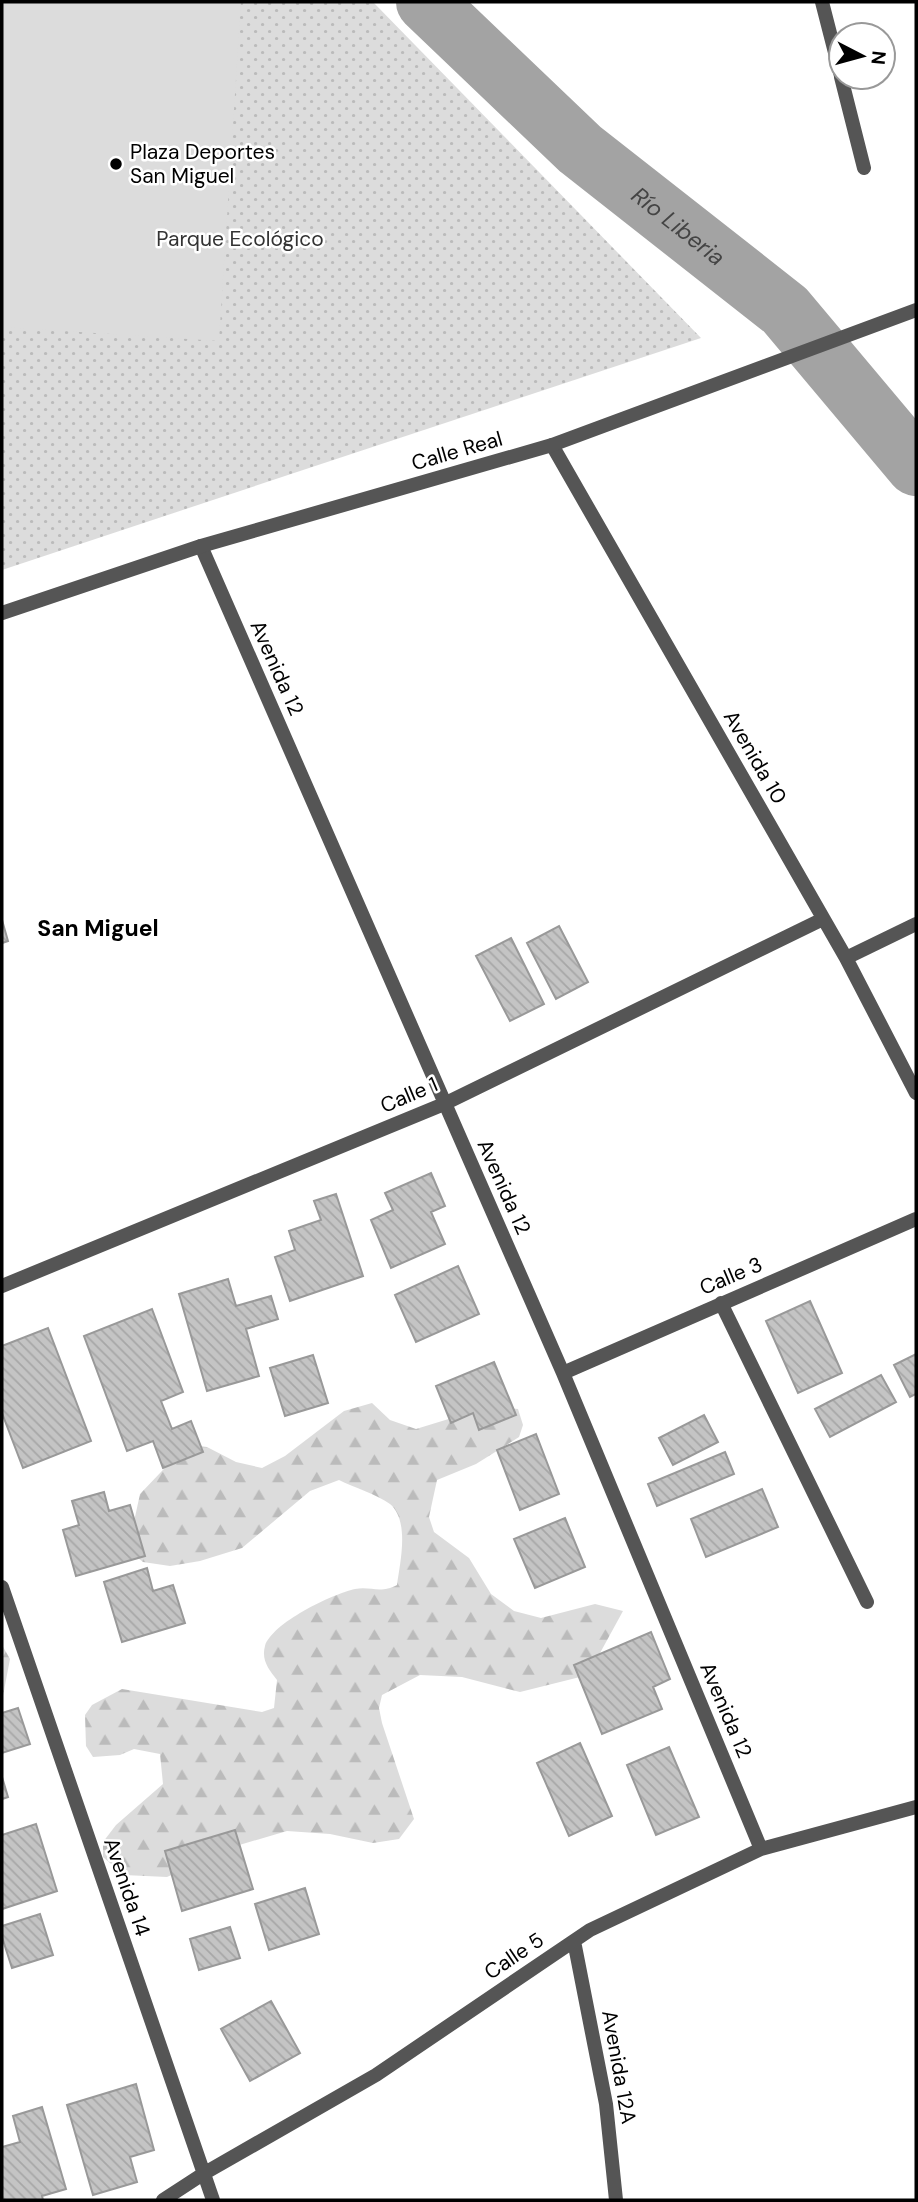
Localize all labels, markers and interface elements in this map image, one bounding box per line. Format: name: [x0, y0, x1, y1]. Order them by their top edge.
north arrow: [827, 21, 897, 91]
text: N: [865, 50, 892, 66]
place label: Plaza Deportes San Miguel: [130, 138, 275, 190]
marker: Plaza Deportes San Miguel: [108, 156, 124, 172]
water label: Río Liberia: [625, 180, 731, 272]
park label: Parque Ecológico: [156, 225, 324, 253]
street label: Calle Real: [408, 425, 506, 477]
street label: Avenida 12: [244, 616, 310, 720]
street label: Avenida 10: [717, 705, 793, 809]
district label: San Miguel: [37, 913, 159, 943]
street label: Calle 1: [376, 1070, 442, 1120]
street label: Avenida 12: [471, 1135, 537, 1239]
street label: Calle 3: [695, 1250, 767, 1302]
street label: Avenida 12: [693, 1658, 759, 1762]
street label: Avenida 14: [97, 1834, 157, 1940]
street label: Calle 5: [479, 1926, 549, 1986]
street label: Avenida 12A: [595, 2008, 643, 2126]

